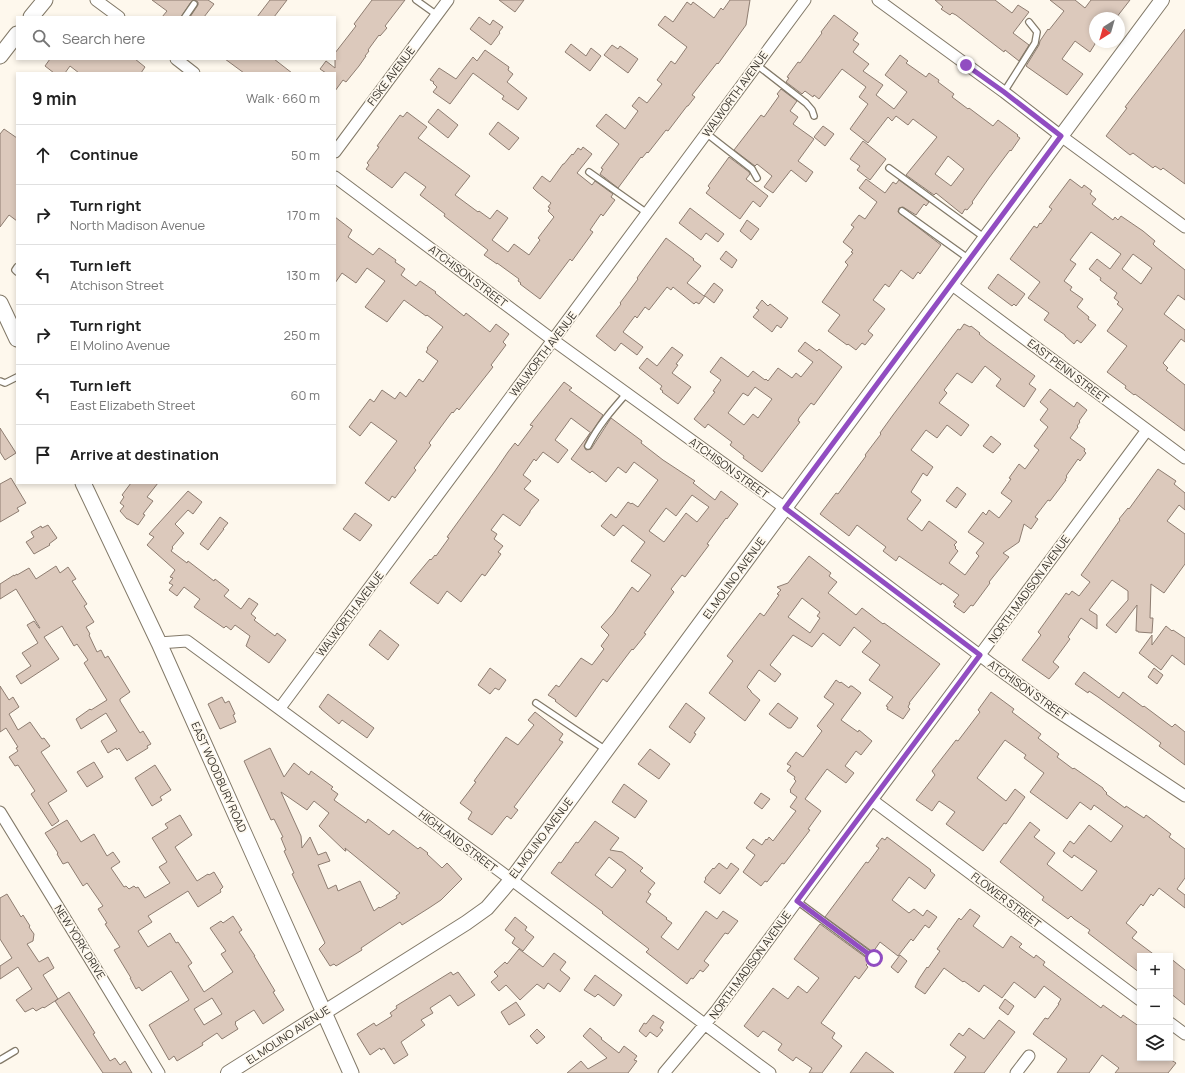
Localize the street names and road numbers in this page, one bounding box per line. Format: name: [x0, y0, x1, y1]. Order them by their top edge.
street label: FISKE AVENUE: [363, 43, 418, 108]
street label: WALWORTH AVENUE: [698, 48, 771, 140]
street label: ATCHISON STREET: [426, 241, 511, 310]
street label: WALWORTH AVENUE: [506, 308, 580, 399]
street label: EAST PENN STREET: [1025, 335, 1112, 406]
street label: ATCHISON STREET: [687, 434, 772, 502]
street label: NORTH MADISON AVENUE: [984, 532, 1073, 646]
street label: EL MOLINO AVENUE: [699, 534, 768, 621]
street label: WALWORTH AVENUE: [313, 568, 387, 659]
street label: ATCHISON STREET: [985, 656, 1072, 723]
street label: EAST WOODBURY ROAD: [188, 719, 251, 835]
street label: EL MOLINO AVENUE: [505, 794, 576, 881]
street label: HIGHLAND STREET: [416, 806, 501, 875]
street label: FLOWER STREET: [968, 868, 1045, 931]
street label: NEW YORK DRIVE: [51, 902, 109, 982]
street label: NORTH MADISON AVENUE: [705, 908, 794, 1022]
street label: EL MOLINO AVENUE: [243, 1002, 333, 1067]

